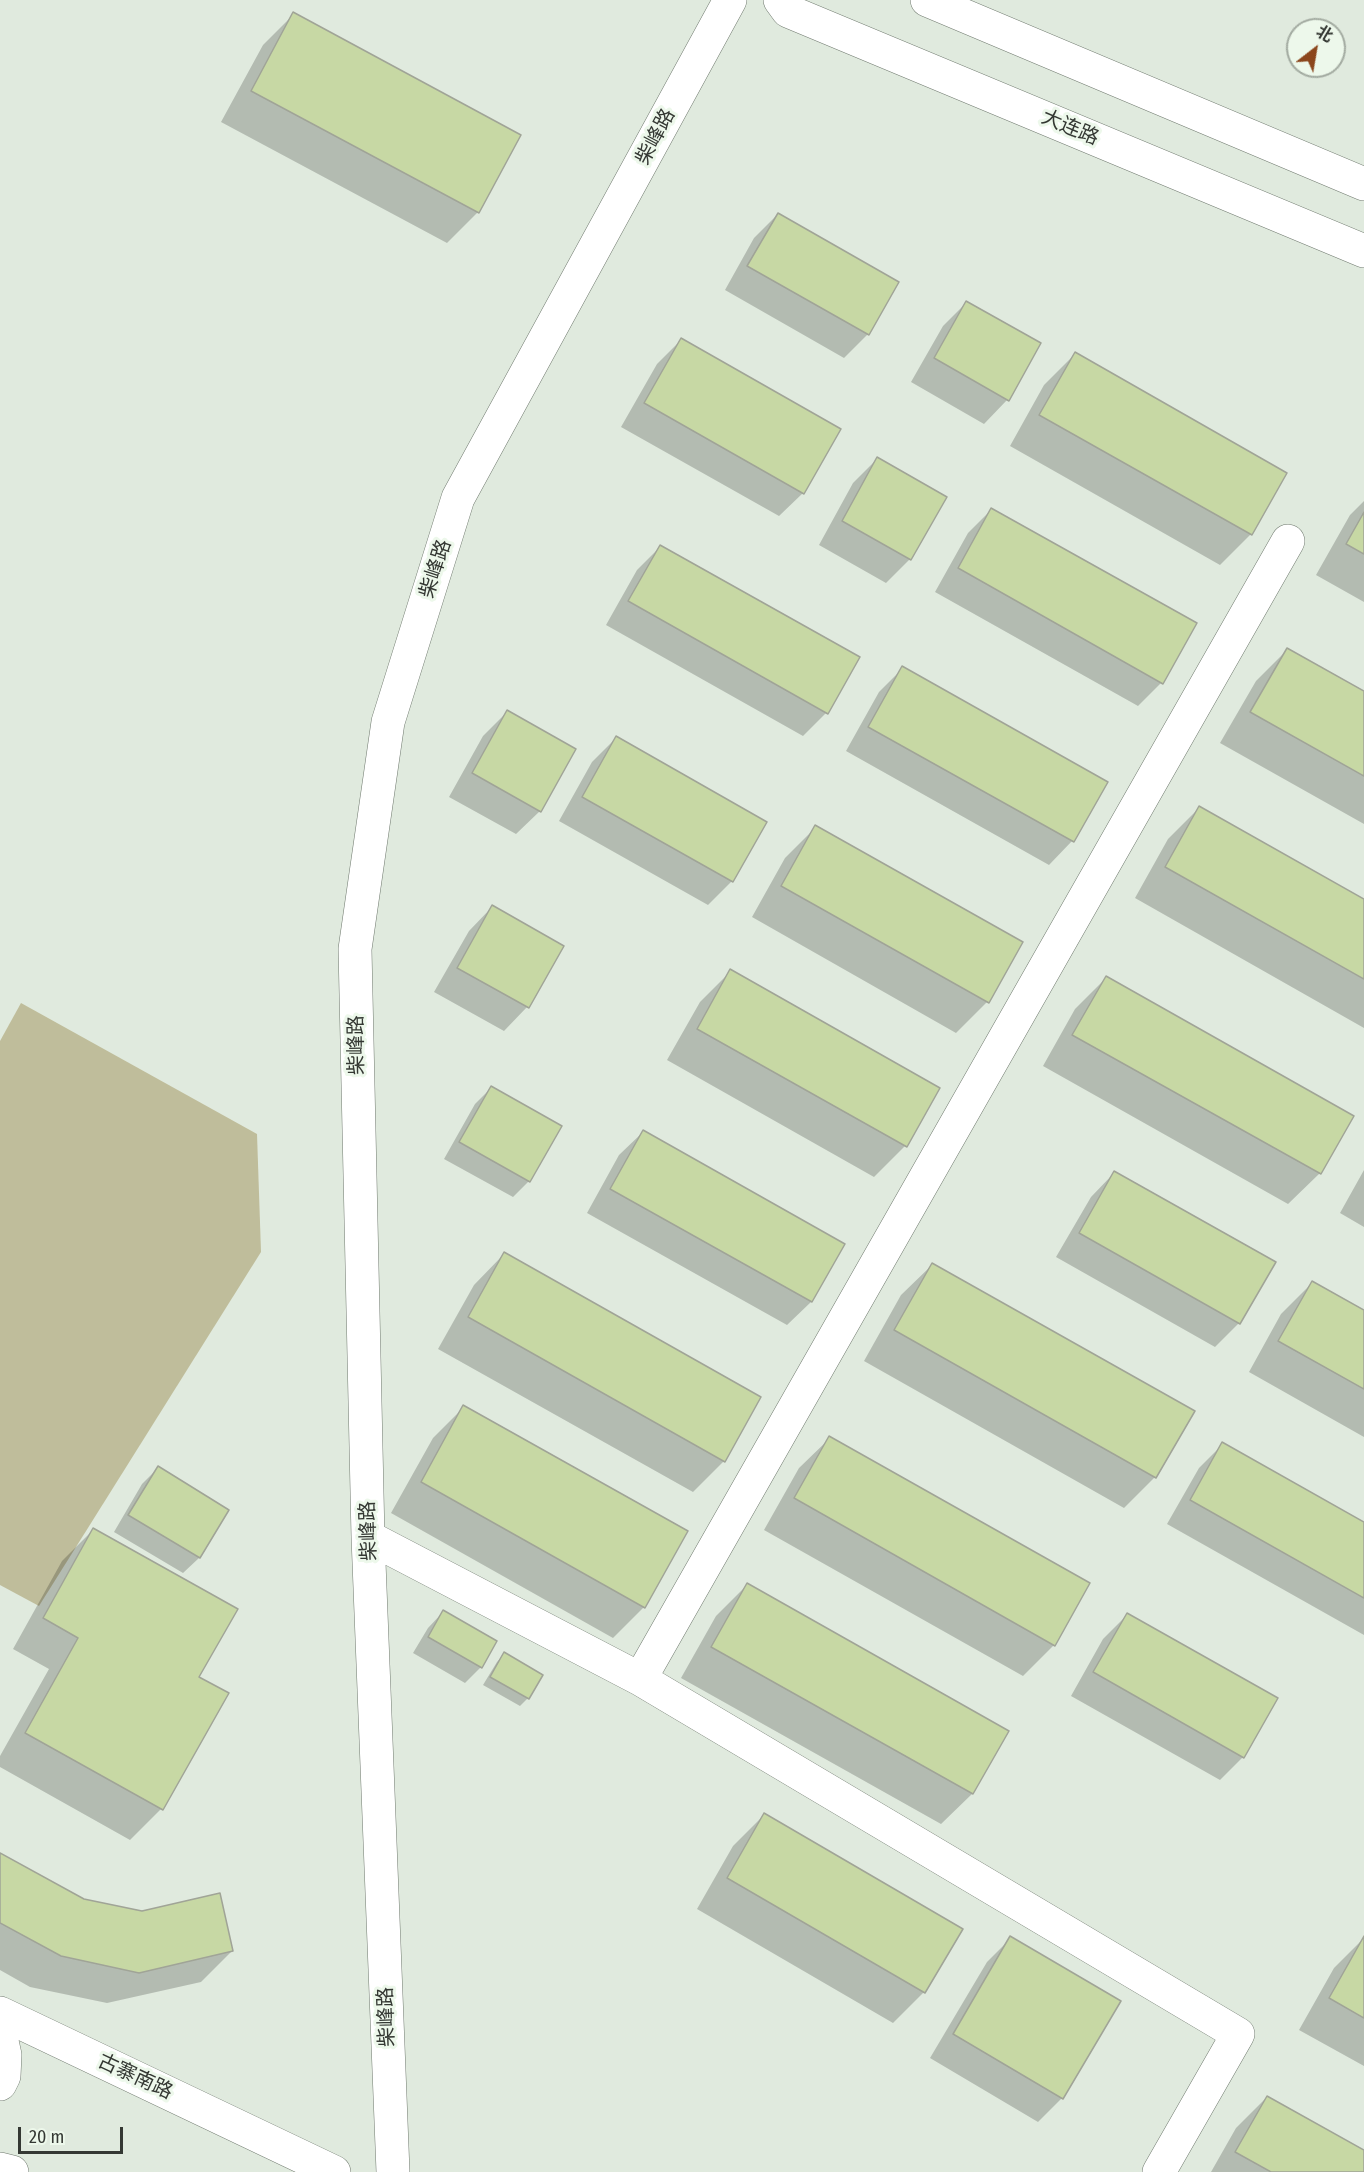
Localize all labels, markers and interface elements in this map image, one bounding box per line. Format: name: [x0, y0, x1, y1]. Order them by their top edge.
north arrow: [1286, 18, 1346, 78]
text: 北: [1313, 22, 1336, 46]
street label: 柴峰路: [631, 105, 681, 169]
street label: 大连路: [1038, 105, 1102, 151]
street label: 柴峰路: [415, 537, 457, 601]
street label: 柴峰路: [344, 1015, 370, 1075]
street label: 柴峰路: [356, 1501, 382, 1561]
street label: 柴峰路: [374, 1987, 400, 2047]
street label: 古寨南路: [94, 2049, 176, 2105]
scale bar: [21, 2115, 126, 2153]
text: 20 m: [29, 2126, 64, 2148]

